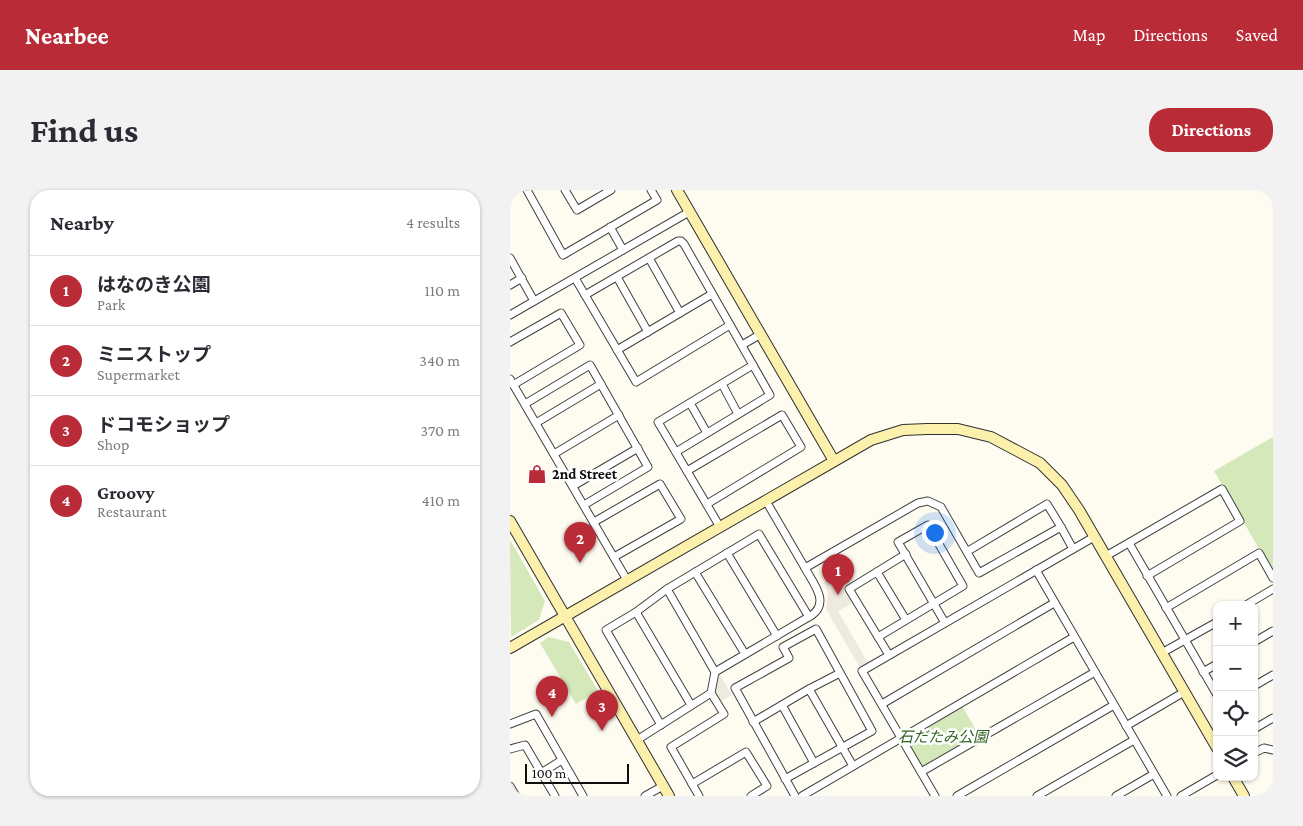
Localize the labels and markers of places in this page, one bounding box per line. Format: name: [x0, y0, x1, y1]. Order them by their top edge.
shop icon: 2nd Street: [526, 463, 548, 485]
place label: 2nd Street: [552, 466, 618, 482]
pin: 2: [564, 522, 596, 563]
pin: 1: [822, 554, 854, 595]
pin: 4: [536, 676, 568, 717]
pin: 3: [586, 690, 618, 731]

